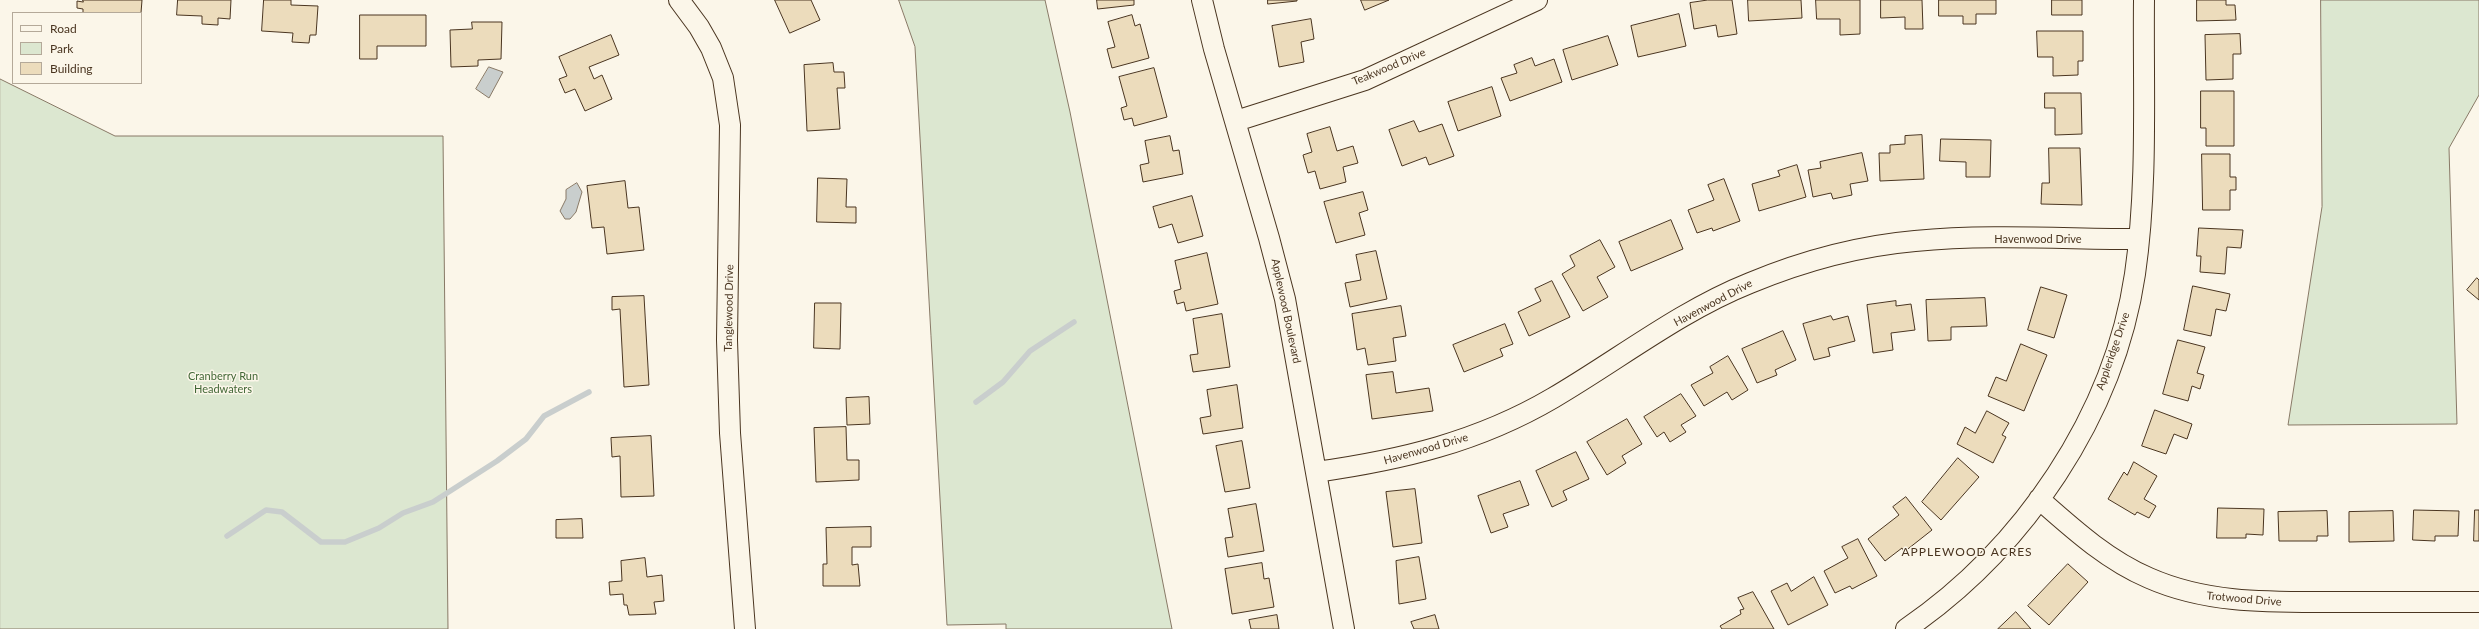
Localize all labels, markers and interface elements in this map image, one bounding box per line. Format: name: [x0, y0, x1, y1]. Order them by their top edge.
legend: [12, 12, 142, 84]
text: Road: [50, 21, 77, 36]
text: Park: [50, 41, 73, 56]
street label: Teakwood Drive: [1350, 46, 1428, 88]
text: Building: [50, 61, 93, 76]
street label: Havenwood Drive: [1994, 232, 2082, 246]
street label: Applewood Boulevard: [1268, 257, 1304, 365]
street label: Tanglewood Drive: [722, 264, 736, 352]
street label: Havenwood Drive: [1671, 277, 1755, 329]
street label: Appleridge Drive: [2094, 310, 2132, 392]
park label: Cranberry Run Headwaters: [188, 369, 258, 395]
street label: Havenwood Drive: [1382, 431, 1470, 467]
district label: APPLEWOOD ACRES: [1901, 545, 2033, 559]
street label: Trotwood Drive: [2206, 589, 2282, 609]

